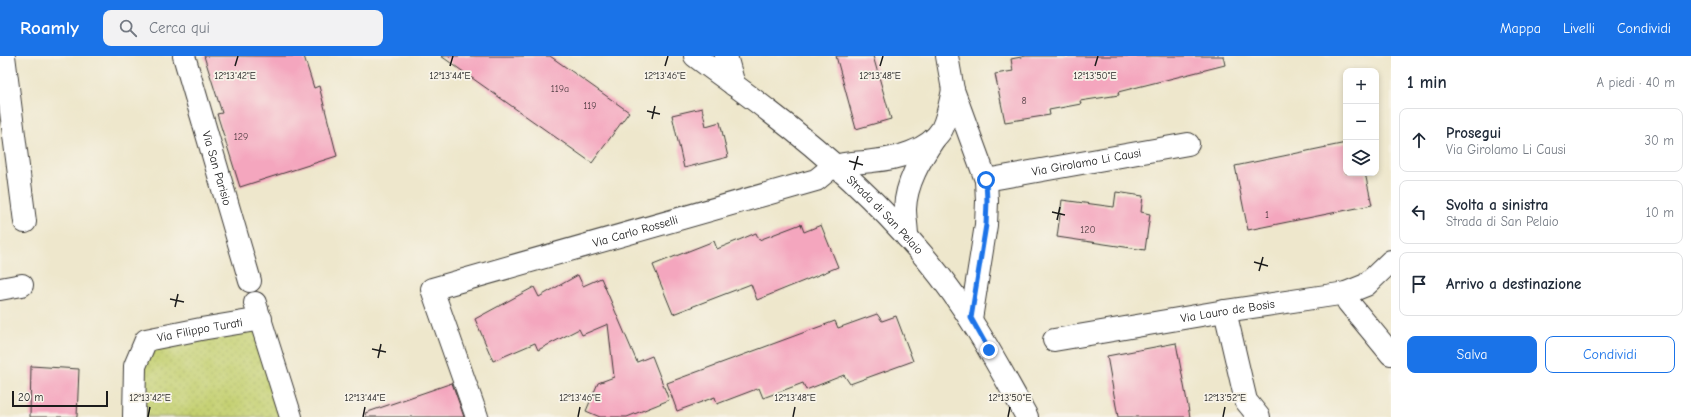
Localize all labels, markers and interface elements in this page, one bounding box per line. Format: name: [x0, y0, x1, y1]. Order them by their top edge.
search box: [103, 10, 383, 46]
text: Roamly: [20, 17, 79, 39]
icon: search: [117, 17, 139, 39]
text: Cerca qui: [149, 19, 210, 37]
text: Mappa: [1500, 20, 1541, 37]
text: Livelli: [1563, 20, 1595, 37]
text: Condividi: [1617, 20, 1671, 37]
map controls: [1343, 68, 1379, 176]
button: +: [1343, 68, 1379, 104]
text: 12°13'42"E: [214, 70, 256, 82]
text: 12°13'44"E: [429, 70, 471, 82]
text: 12°13'46"E: [644, 70, 686, 82]
text: 12°13'48"E: [859, 70, 901, 82]
text: 12°13'50"E: [1074, 70, 1116, 82]
text: 1 min: [1407, 73, 1447, 92]
text: A piedi · 40 m: [1597, 75, 1675, 90]
house number: 119a: [551, 83, 569, 95]
house number: 8: [1021, 95, 1027, 107]
house number: 119: [583, 100, 597, 112]
button: −: [1343, 104, 1379, 140]
text: Prosegui: [1446, 124, 1501, 142]
street label: Via San Parisio: [199, 129, 234, 207]
icon: ahead: [1408, 129, 1430, 151]
house number: 129: [234, 131, 248, 143]
text: 30 m: [1644, 133, 1674, 148]
button: layers: [1343, 140, 1379, 176]
text: Via Girolamo Li Causi: [1446, 142, 1566, 157]
street label: Via Girolamo Li Causi: [1031, 145, 1142, 179]
route start: [977, 171, 995, 189]
street label: Strada di San Pelaio: [844, 173, 926, 257]
text: Svolta a sinistra: [1446, 196, 1548, 214]
icon: left: [1408, 201, 1430, 223]
text: 10 m: [1646, 205, 1674, 220]
house number: 1: [1265, 209, 1269, 221]
street label: Via Carlo Rosselli: [591, 213, 680, 250]
text: Strada di San Pelaio: [1446, 214, 1559, 229]
house number: 120: [1080, 224, 1096, 236]
icon: arrive: [1408, 273, 1430, 295]
text: Arrivo a destinazione: [1446, 275, 1581, 293]
street label: Via Lauro de Bosis: [1179, 297, 1276, 325]
street label: Via Filippo Turati: [156, 315, 244, 345]
button: Salva: [1407, 336, 1537, 373]
button: Condividi: [1545, 336, 1675, 373]
route end: [980, 341, 998, 359]
scale bar: [12, 389, 108, 408]
text: 20 m: [18, 391, 43, 404]
text: 12°13'42"E: [129, 392, 171, 404]
text: 12°13'44"E: [344, 392, 386, 404]
text: 12°13'46"E: [559, 392, 601, 404]
text: 12°13'48"E: [774, 392, 816, 404]
text: 12°13'50"E: [989, 392, 1031, 404]
text: 12°13'52"E: [1204, 392, 1246, 404]

